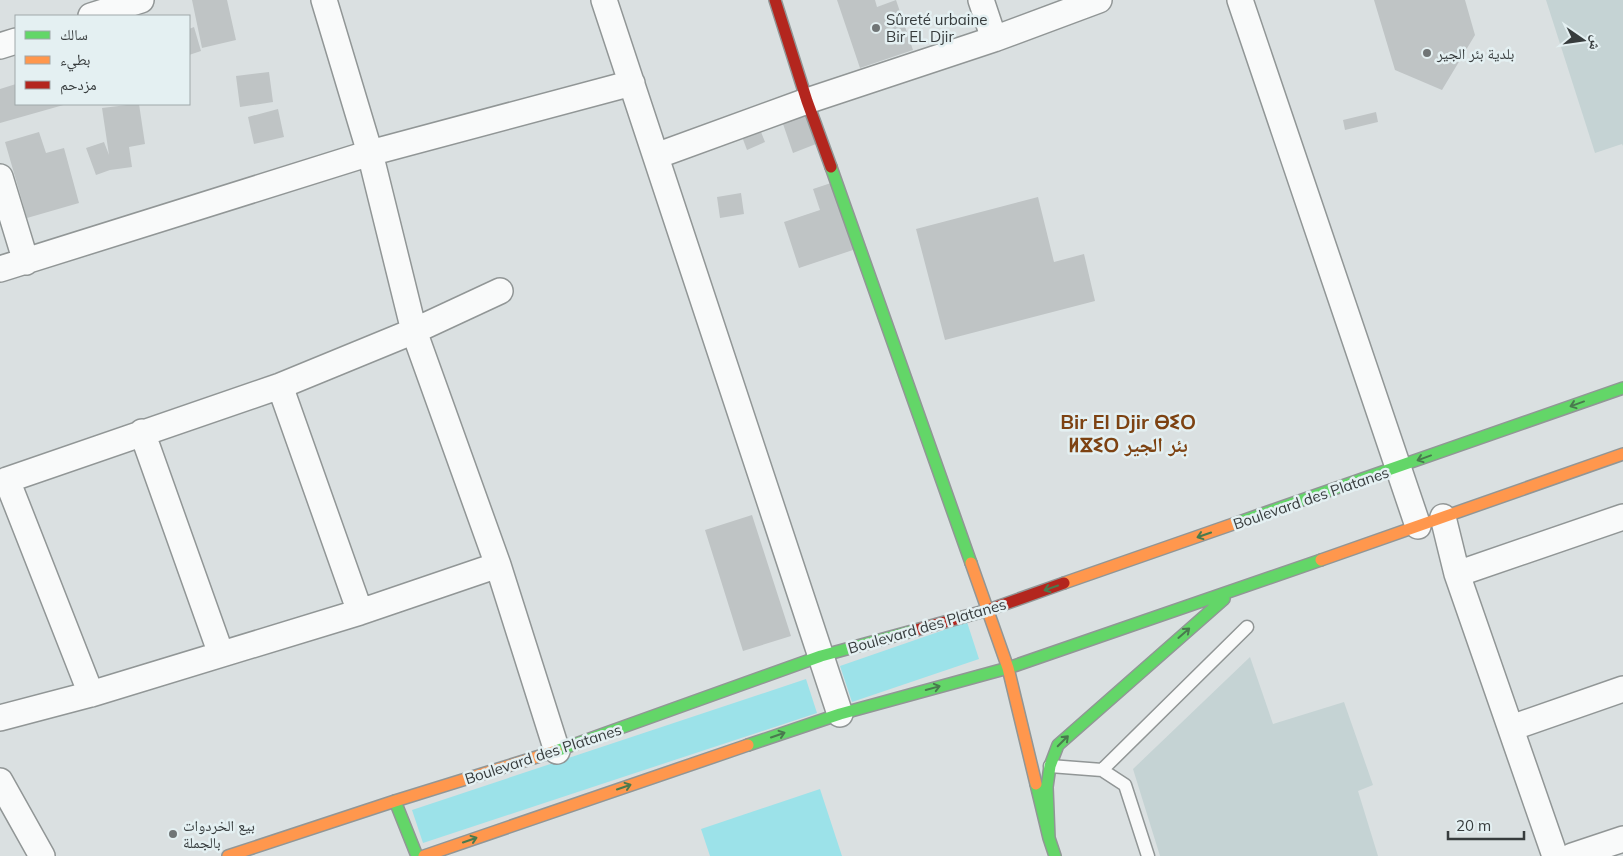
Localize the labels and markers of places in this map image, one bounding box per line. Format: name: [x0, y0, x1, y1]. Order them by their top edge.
place label: Sûreté urbaine Bir EL Djir: [886, 10, 987, 46]
marker: Sûreté urbaine Bir EL Djir: [870, 22, 882, 34]
place label: بلدية بئر الجير: [1436, 44, 1514, 63]
marker: بلدية بئر الجير: [1421, 47, 1433, 59]
place label: بيع الخردوات بالجملة: [183, 816, 255, 852]
marker: بيع الخردوات بالجملة: [167, 828, 179, 840]

